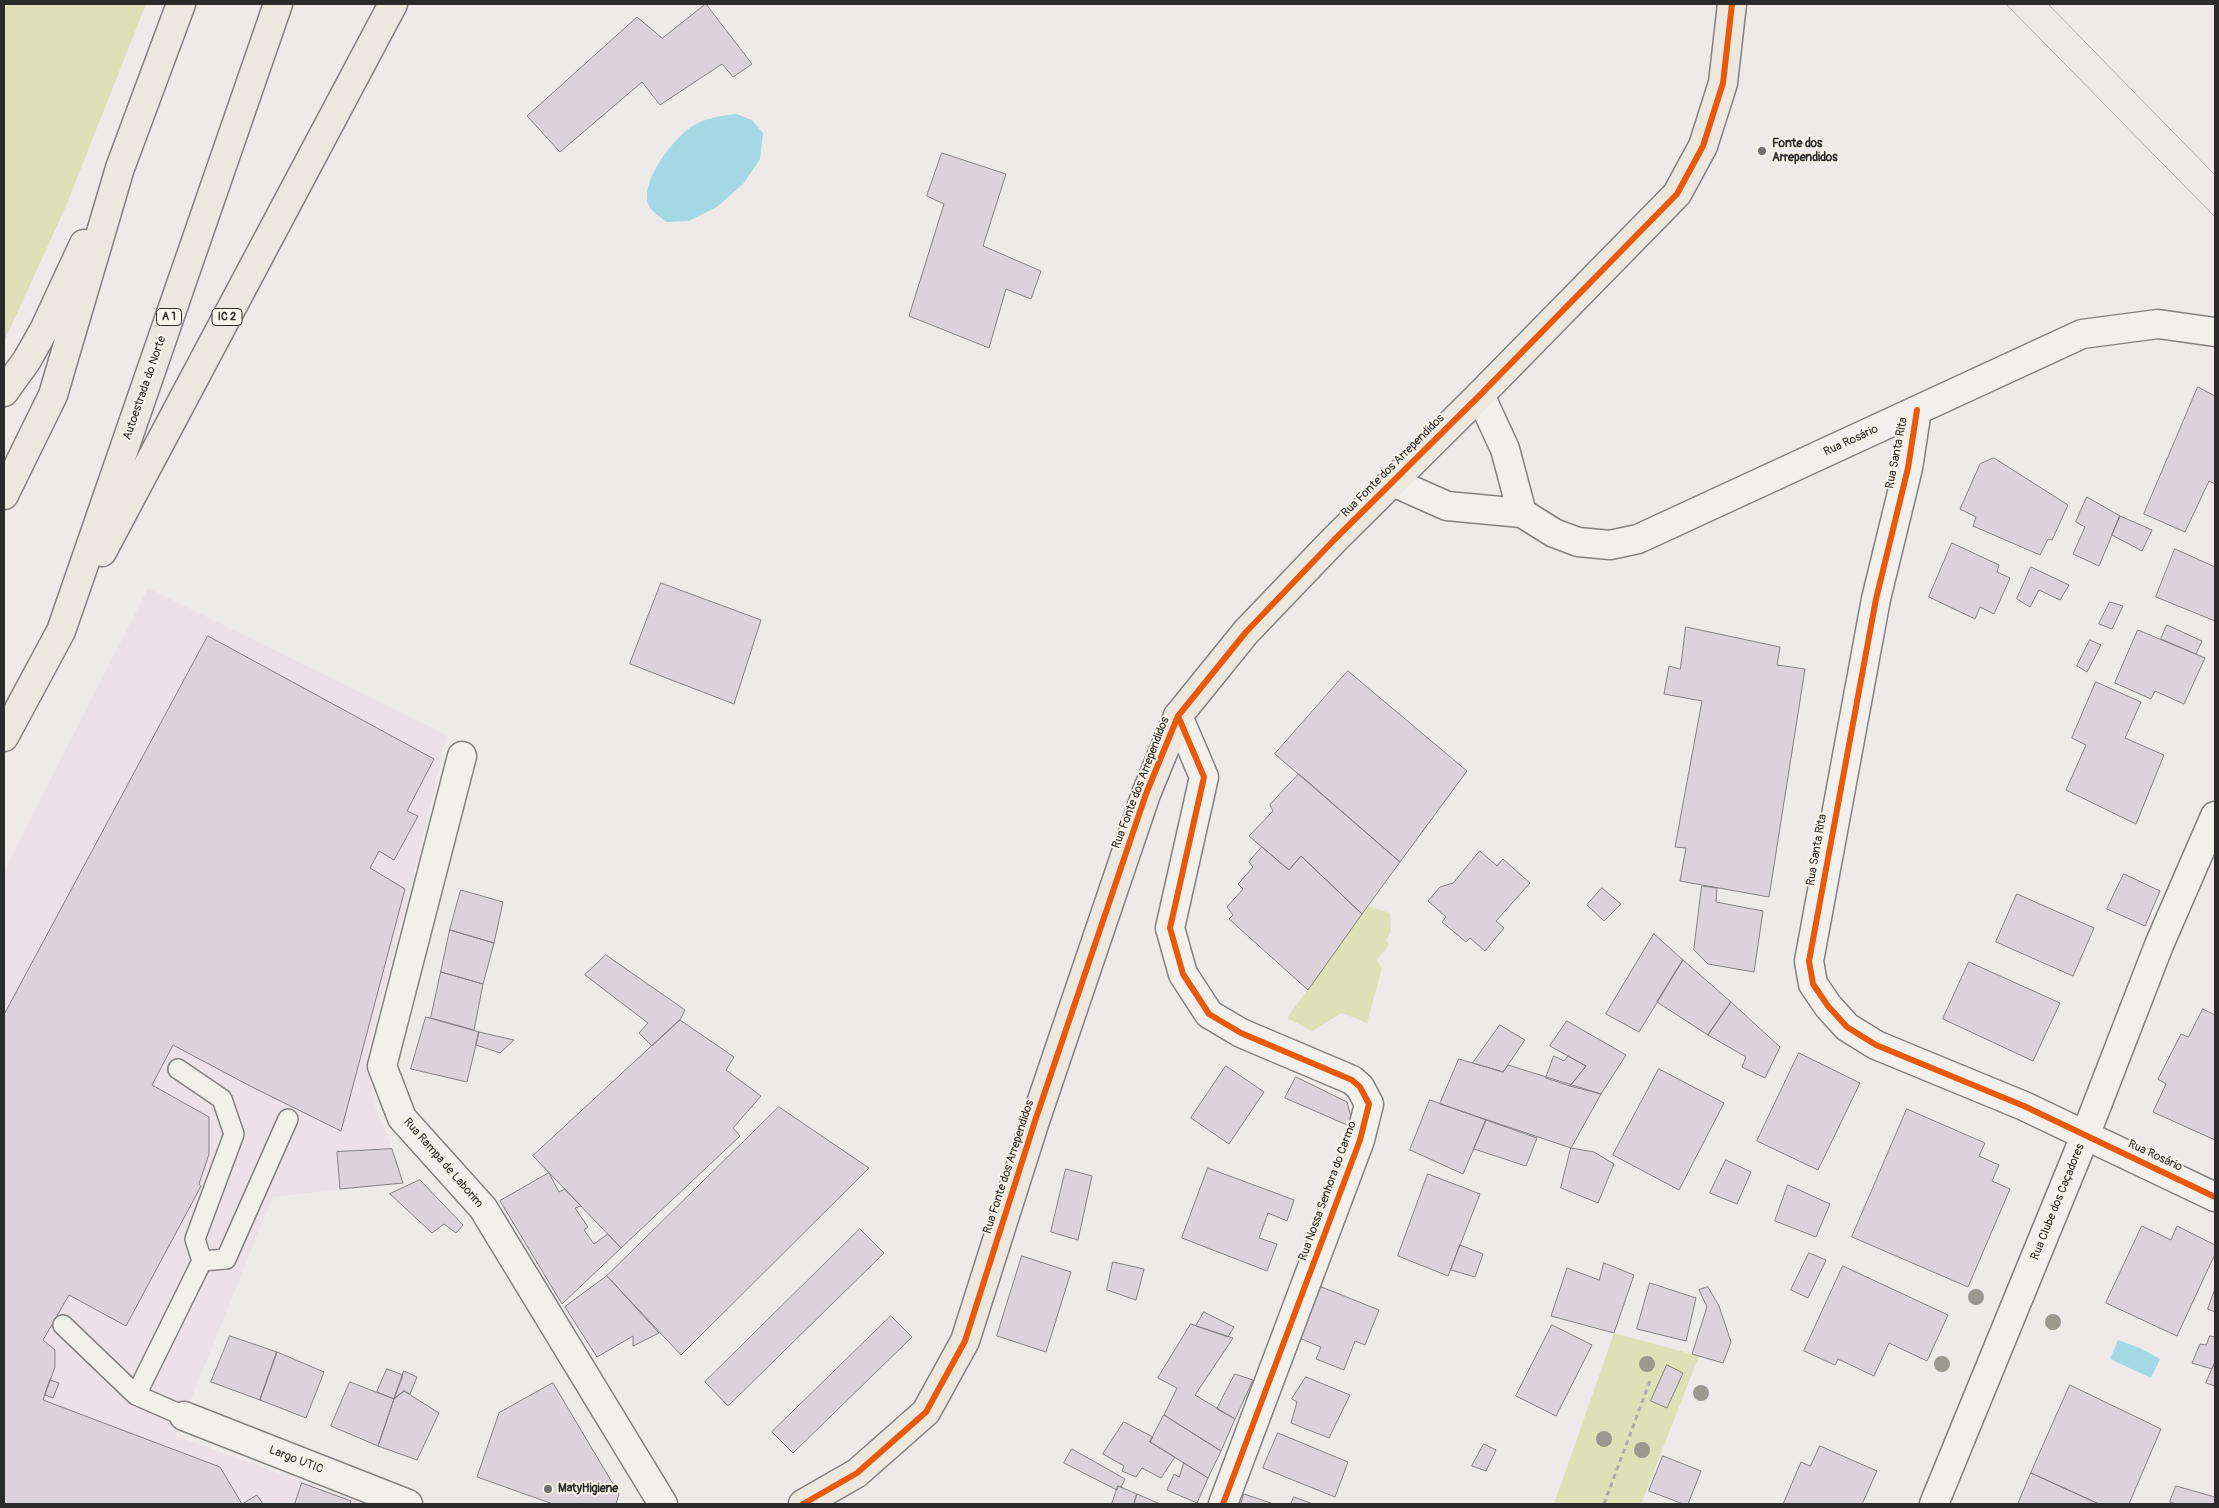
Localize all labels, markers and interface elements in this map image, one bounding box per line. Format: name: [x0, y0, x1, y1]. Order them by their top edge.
place label: Fonte dos Arrependidos: [1772, 137, 1838, 165]
marker: Fonte dos Arrependidos: [1756, 145, 1768, 157]
road number: A 1: [156, 308, 182, 326]
road number: IC 2: [212, 308, 242, 326]
street label: Autoestrada do Norte: [120, 334, 170, 442]
street label: Rua Fonte dos Arrependidos: [1338, 411, 1448, 521]
street label: Rua Santa Rita: [1883, 416, 1911, 490]
street label: Rua Rosário: [1821, 422, 1881, 460]
street label: Rua Fonte dos Arrependidos: [1109, 715, 1173, 851]
street label: Rua Santa Rita: [1804, 813, 1830, 887]
street label: Rua Fonte dos Arrependidos: [981, 1098, 1037, 1236]
street label: Rua Rampa de Laborim: [400, 1115, 486, 1211]
street label: Rua Nossa Senhora do Carmo: [1296, 1119, 1360, 1263]
street label: Rua Rosário: [2125, 1137, 2185, 1175]
street label: Rua Clube dos Caçadores: [2028, 1142, 2088, 1262]
street label: Largo UTIC: [267, 1443, 325, 1477]
place label: MatyHigiene: [558, 1482, 618, 1496]
marker: MatyHigiene: [542, 1483, 554, 1495]

